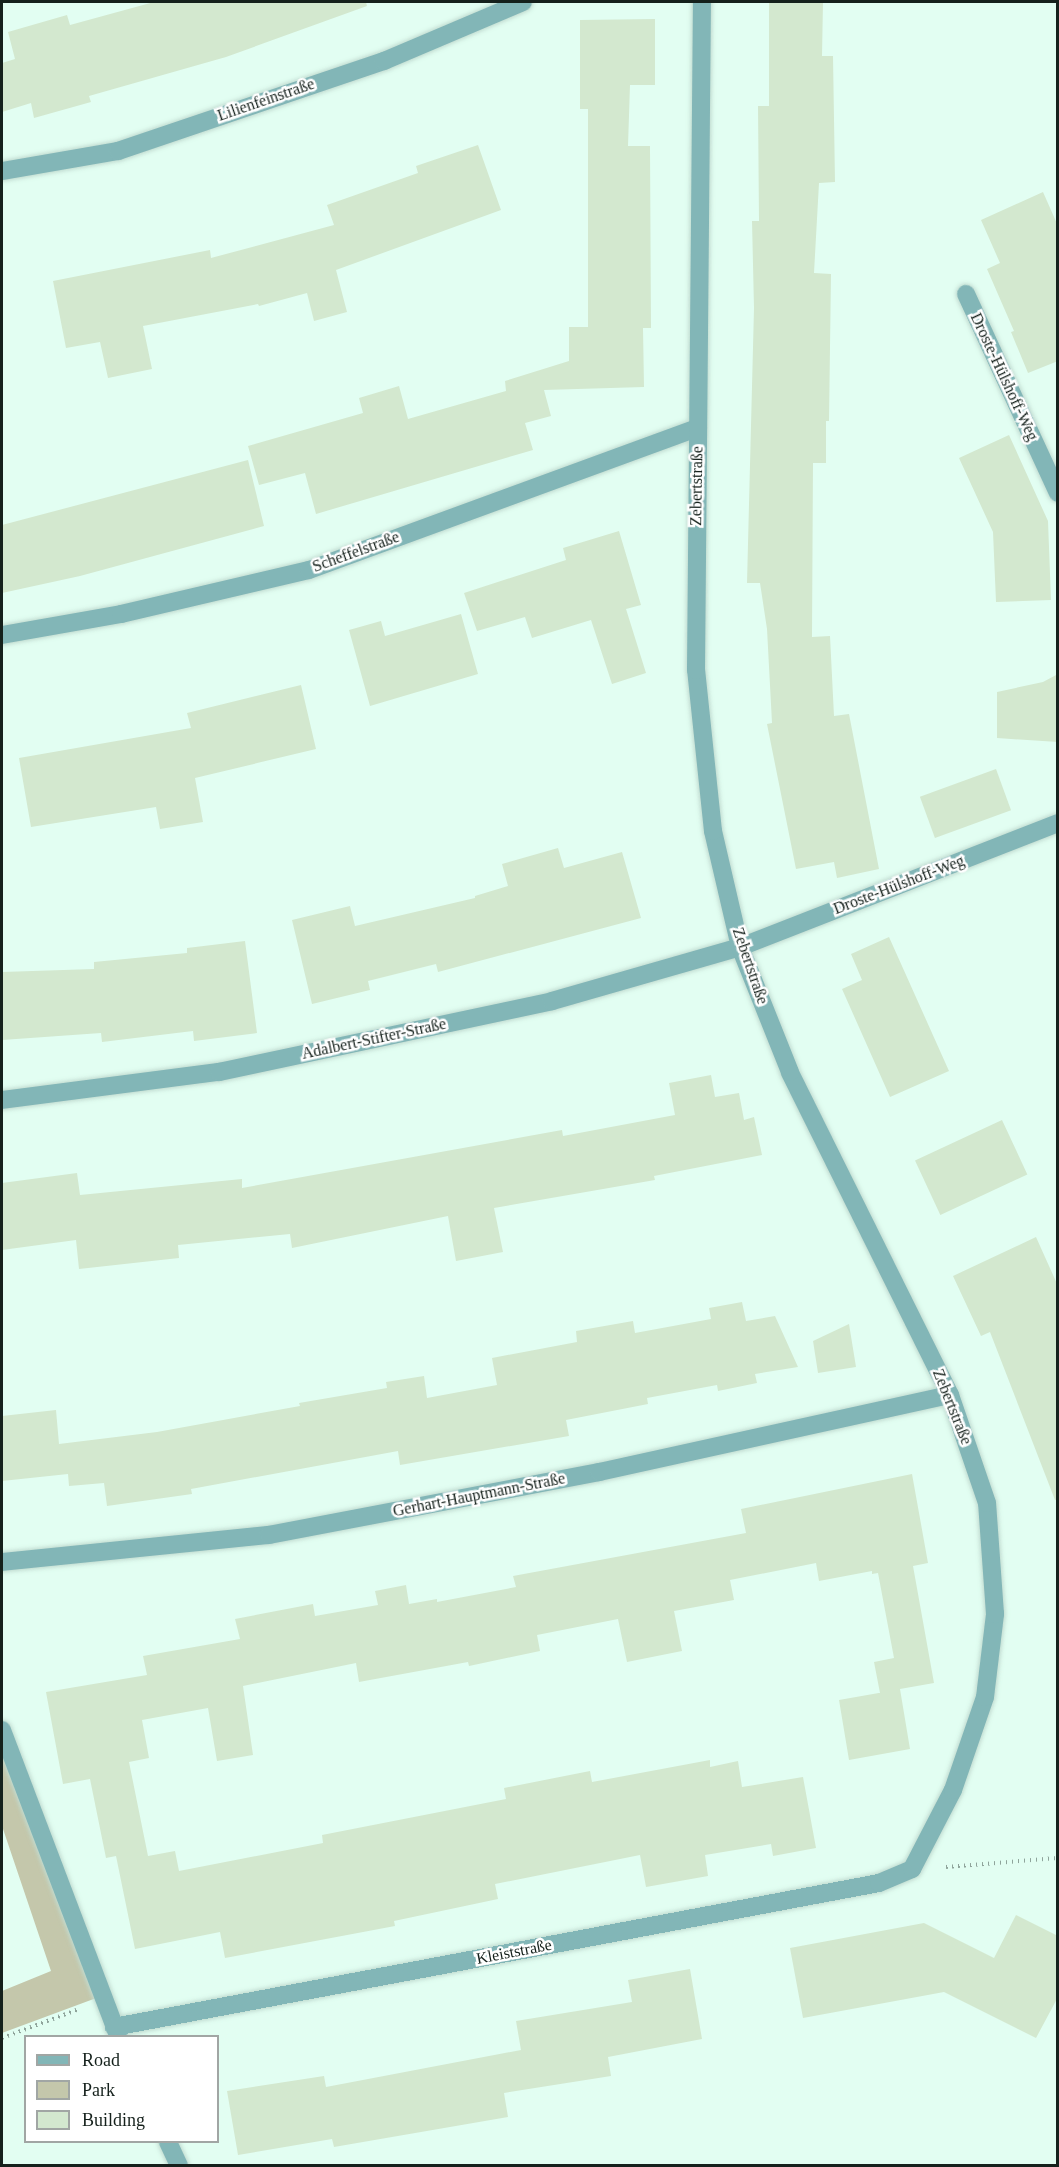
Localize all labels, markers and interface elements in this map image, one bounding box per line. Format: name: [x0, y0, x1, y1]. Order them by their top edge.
street label: Lilienfeinstraße: [215, 74, 317, 126]
street label: Droste-Hülshoff-Weg: [966, 310, 1042, 444]
street label: Zebertstraße: [687, 446, 707, 526]
street label: Scheffelstraße: [310, 527, 402, 577]
street label: Droste-Hülshoff-Weg: [831, 851, 967, 919]
street label: Zebertstraße: [728, 925, 772, 1007]
street label: Adalbert-Stifter-Straße: [300, 1014, 448, 1064]
street label: Zebertstraße: [928, 1366, 976, 1448]
street label: Gerhart-Hauptmann-Straße: [391, 1469, 567, 1521]
street label: Kleiststraße: [475, 1935, 553, 1969]
legend: [24, 2035, 219, 2143]
text: Road: [82, 2050, 120, 2070]
text: Park: [82, 2080, 115, 2100]
text: Building: [82, 2110, 145, 2130]

